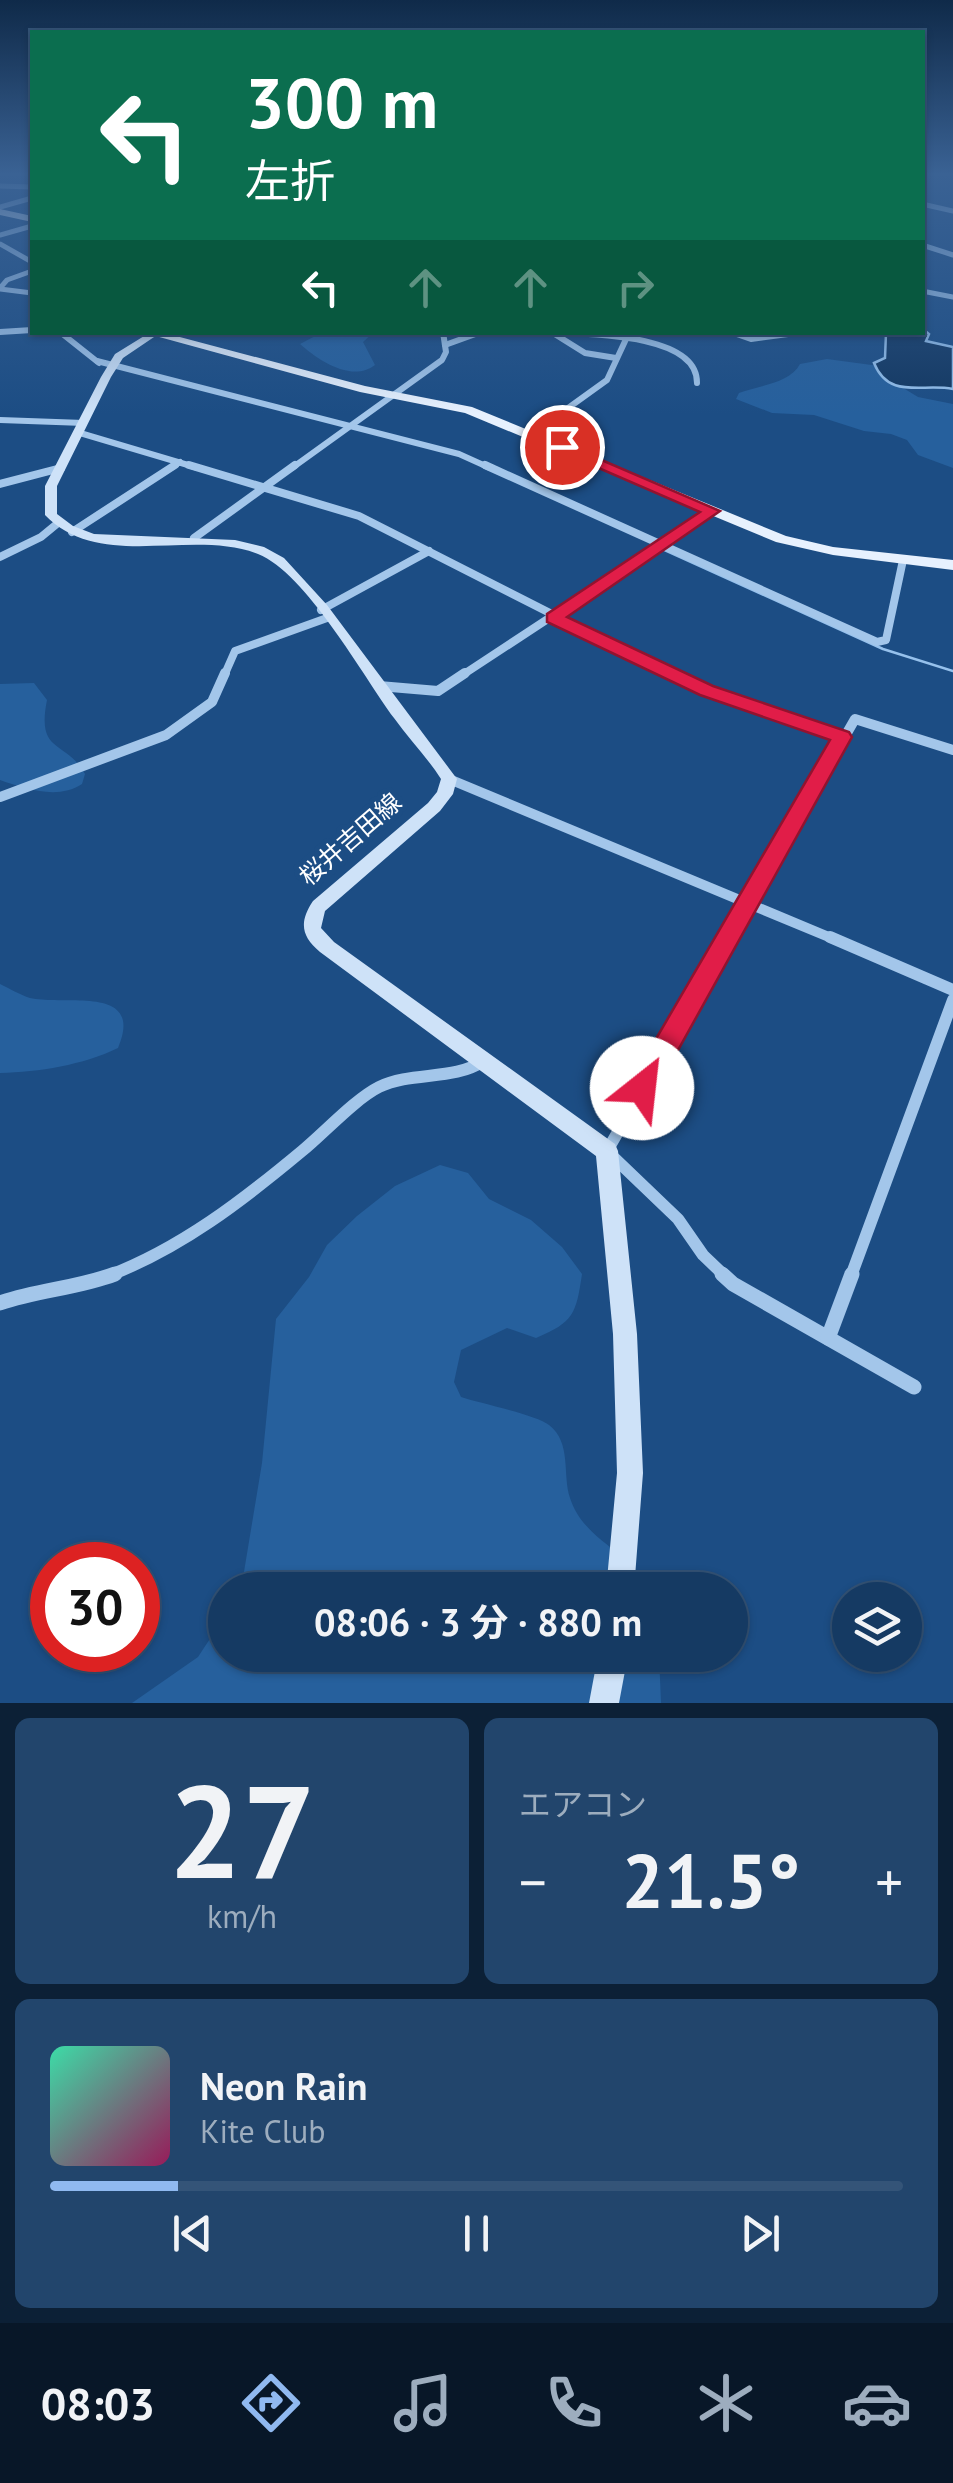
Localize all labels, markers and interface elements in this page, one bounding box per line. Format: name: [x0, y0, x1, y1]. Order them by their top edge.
text: 300 m: [245, 57, 438, 147]
icon: left: [80, 70, 210, 200]
text: 左折: [245, 151, 335, 209]
icon: left: [293, 260, 348, 315]
icon: ahead: [398, 260, 453, 315]
icon: ahead: [503, 260, 558, 315]
icon: right: [608, 260, 663, 315]
pin: [520, 405, 605, 490]
icon: arrive: [535, 420, 590, 475]
street label: 桜井吉田線: [292, 786, 408, 892]
position arrow: [590, 1036, 694, 1140]
speed limit sign: 30: [30, 1542, 160, 1672]
map controls: [832, 1582, 922, 1672]
button: layers: [832, 1582, 922, 1672]
text: 08:06 · 3 分 · 880 m: [314, 1597, 642, 1646]
text: 27: [168, 1746, 316, 1914]
text: エアコン: [519, 1783, 647, 1825]
text: 21.5°: [622, 1832, 800, 1929]
text: −: [519, 1846, 547, 1917]
text: +: [875, 1846, 903, 1917]
text: km/h: [207, 1895, 277, 1937]
text: Neon Rain: [200, 2061, 367, 2110]
text: Kite Club: [200, 2110, 326, 2152]
icon: previous: [165, 2206, 220, 2261]
icon: pause: [449, 2206, 504, 2261]
icon: next: [733, 2206, 788, 2261]
icon: directions: [236, 2368, 306, 2438]
icon: music: [388, 2368, 458, 2438]
icon: phone: [539, 2368, 609, 2438]
icon: climate: [691, 2368, 761, 2438]
icon: car: [842, 2368, 912, 2438]
text: 08:03: [41, 2374, 155, 2432]

